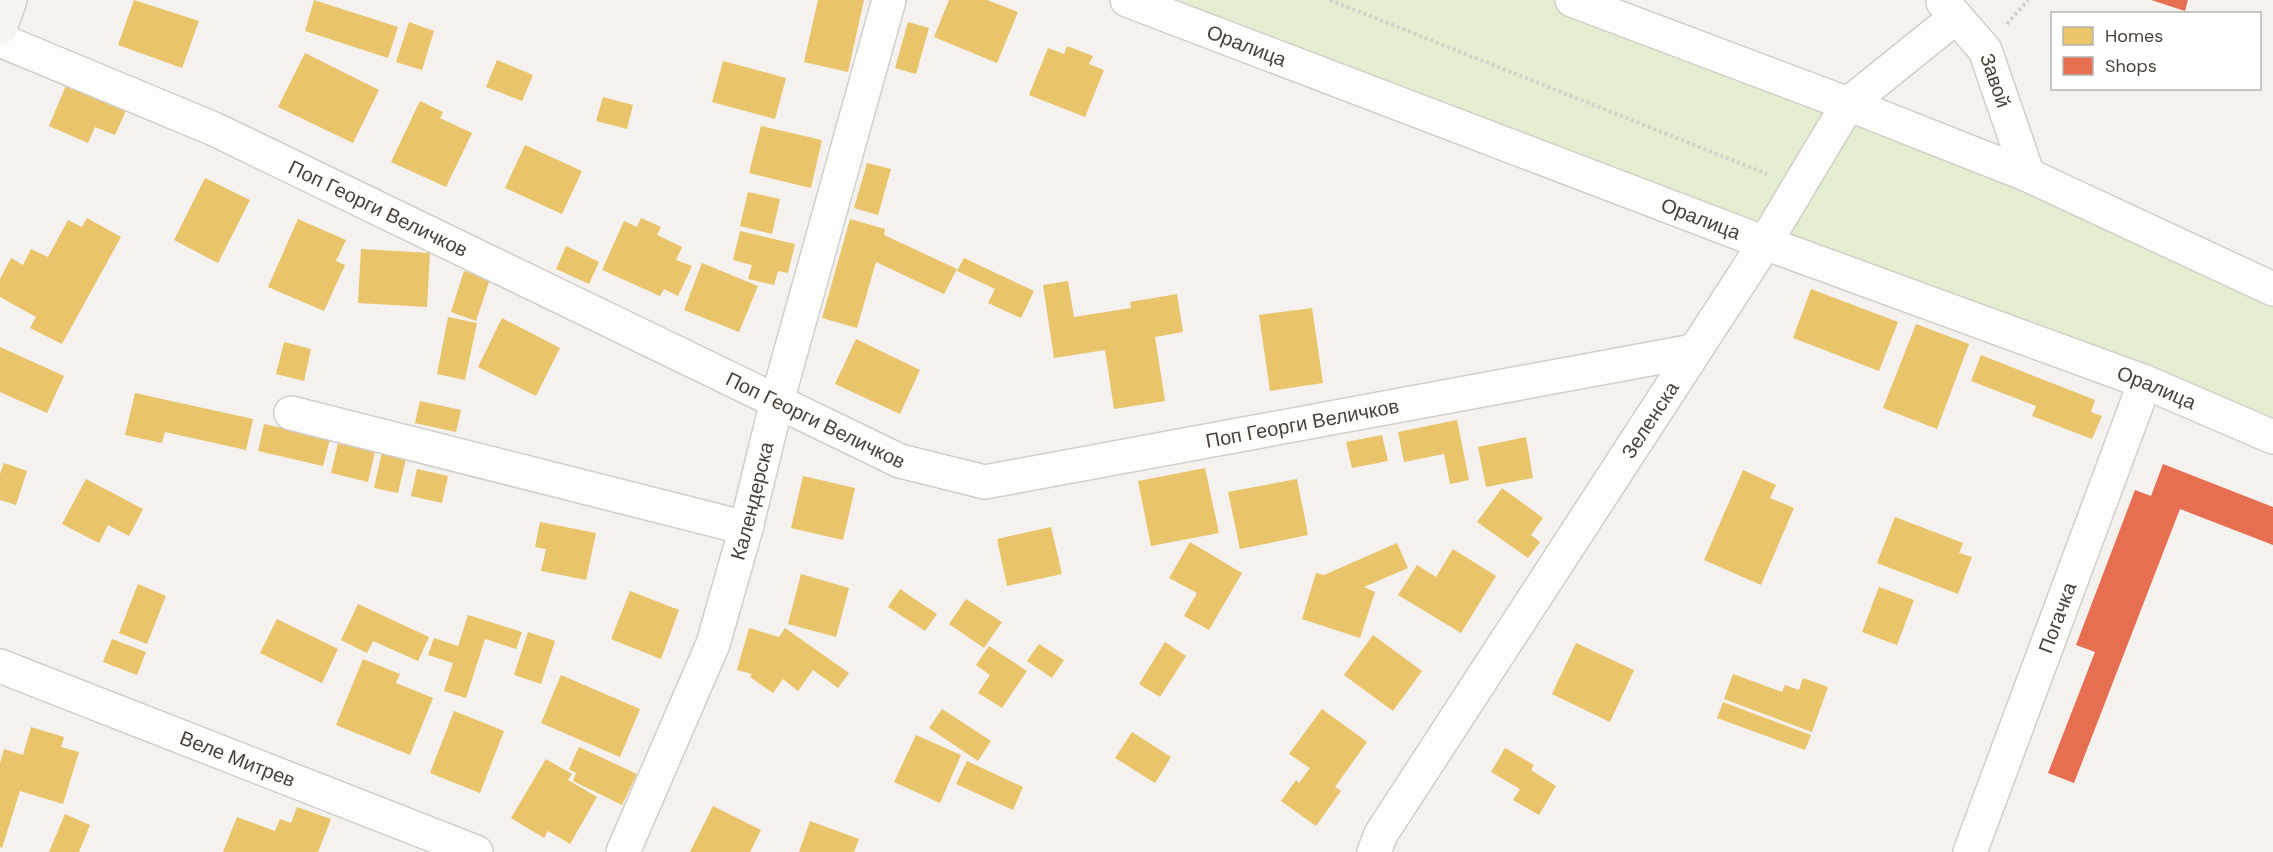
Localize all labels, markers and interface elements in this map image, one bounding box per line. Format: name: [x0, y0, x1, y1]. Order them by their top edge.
legend: [2051, 12, 2261, 90]
street label: Оралица: [1203, 19, 1291, 73]
text: Homes: [2105, 24, 2163, 48]
street label: Завой: [1974, 50, 2017, 111]
text: Shops: [2105, 54, 2157, 78]
street label: Поп Георги Величков: [284, 154, 472, 263]
street label: Оралица: [1657, 192, 1745, 246]
street label: Оралица: [2113, 360, 2201, 416]
street label: Поп Георги Величков: [722, 366, 909, 475]
street label: Зеленска: [1615, 376, 1685, 463]
street label: Поп Георги Величков: [1203, 393, 1401, 454]
street label: Календерска: [725, 438, 780, 563]
street label: Погачка: [2032, 578, 2083, 657]
street label: Веле Митрев: [176, 725, 299, 793]

